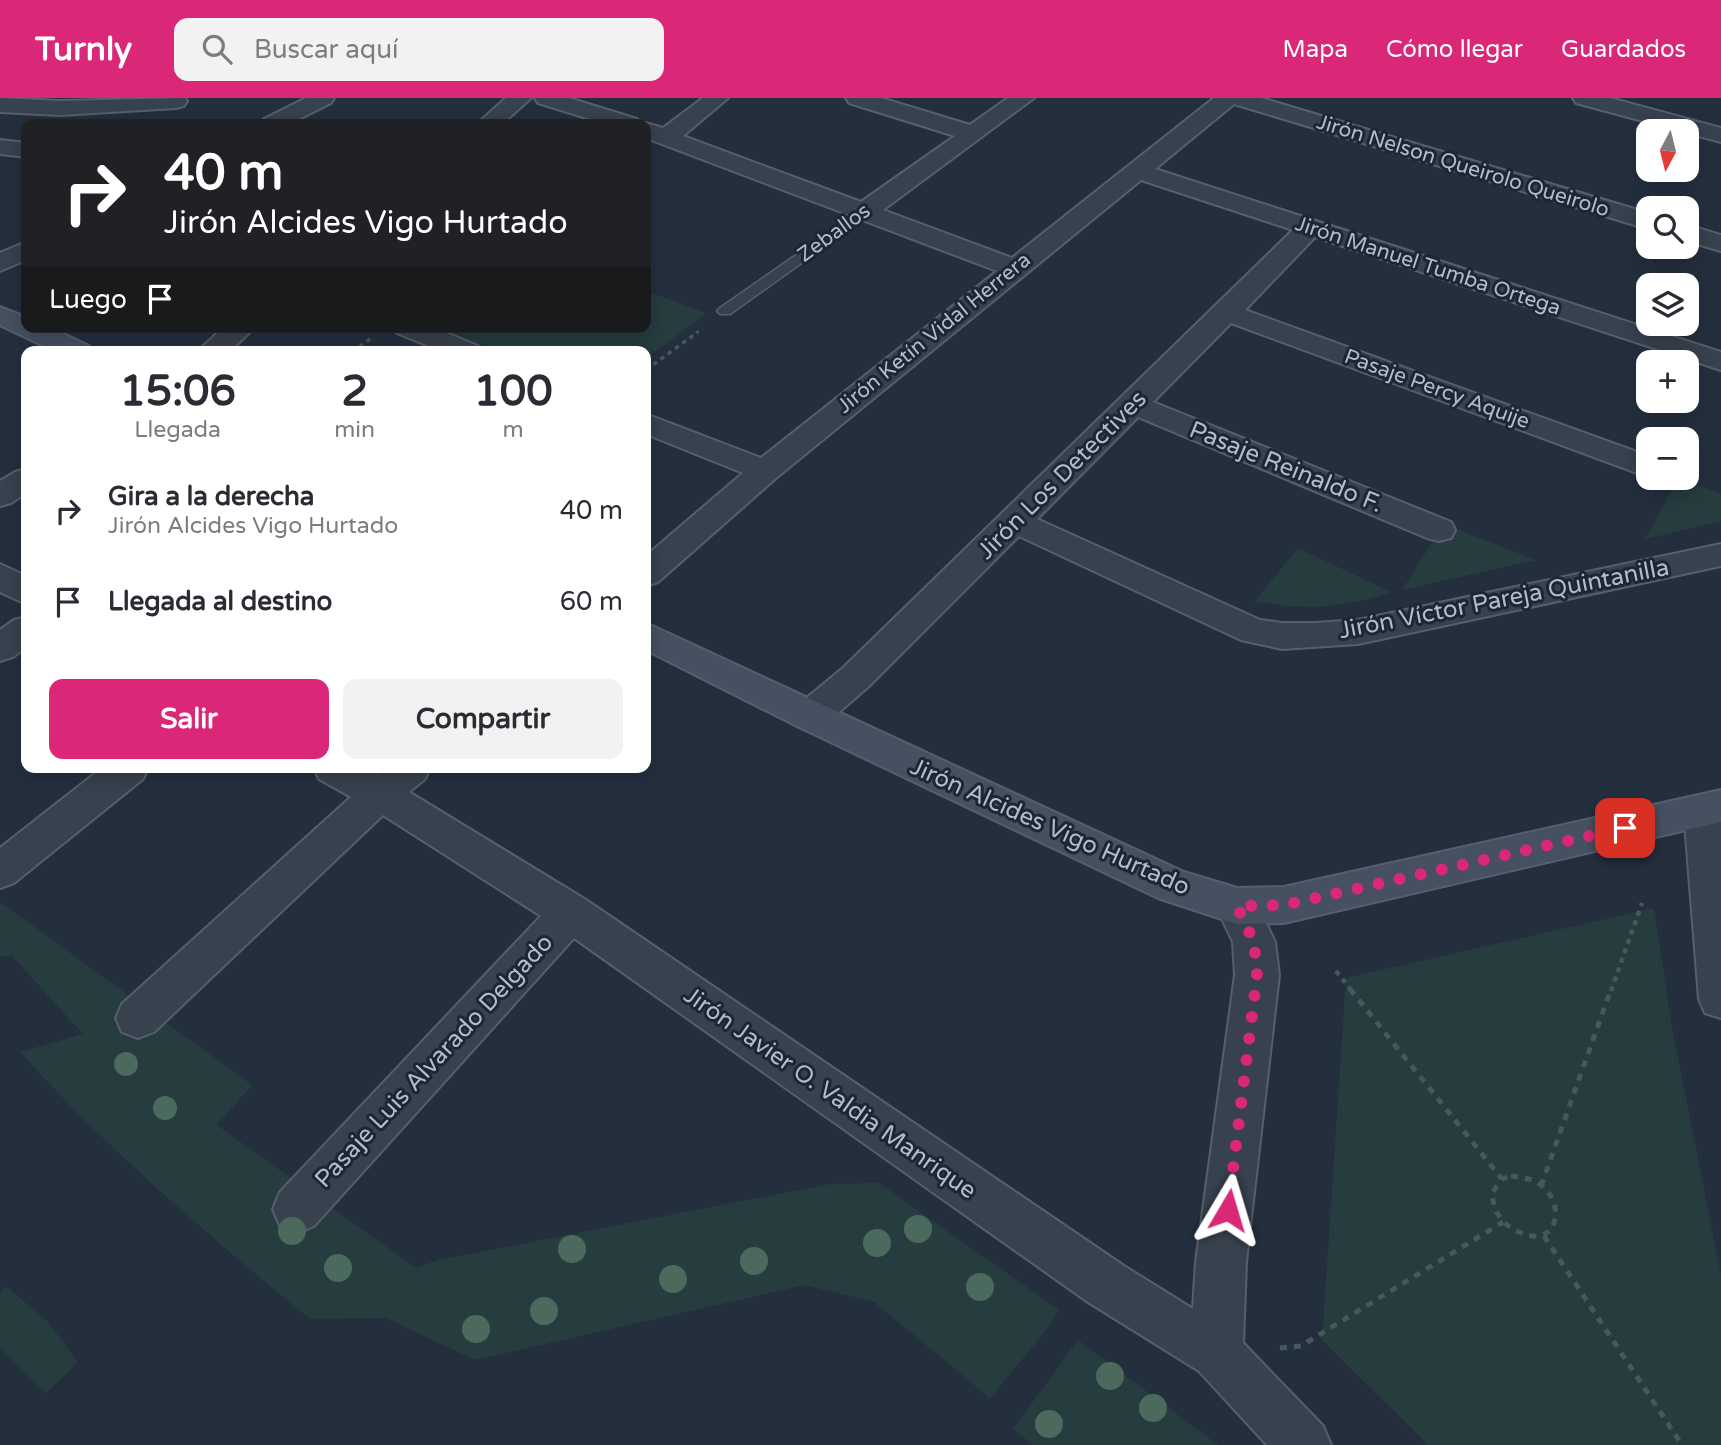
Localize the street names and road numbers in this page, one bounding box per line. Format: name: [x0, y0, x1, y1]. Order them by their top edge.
street label: Jirón Nelson Queirolo Queirolo: [1314, 110, 1612, 222]
street label: Zeballos: [793, 198, 875, 268]
street label: Jirón Manuel Tumba Ortega: [1292, 211, 1564, 321]
street label: Jirón Ketín Vidal Herrera: [832, 247, 1036, 419]
street label: Pasaje Percy Aquije: [1341, 344, 1533, 434]
street label: Jirón Los Detectives: [972, 385, 1152, 565]
street label: Pasaje Reinaldo F.: [1185, 415, 1387, 519]
street label: Jirón Víctor Pareja Quintanilla: [1336, 553, 1672, 645]
street label: Jirón Alcides Vigo Hurtado: [906, 752, 1194, 902]
street label: Pasaje Luis Alvarado Delgado: [309, 928, 559, 1194]
street label: Jirón Javier O. Valdia Manrique: [678, 981, 982, 1205]

